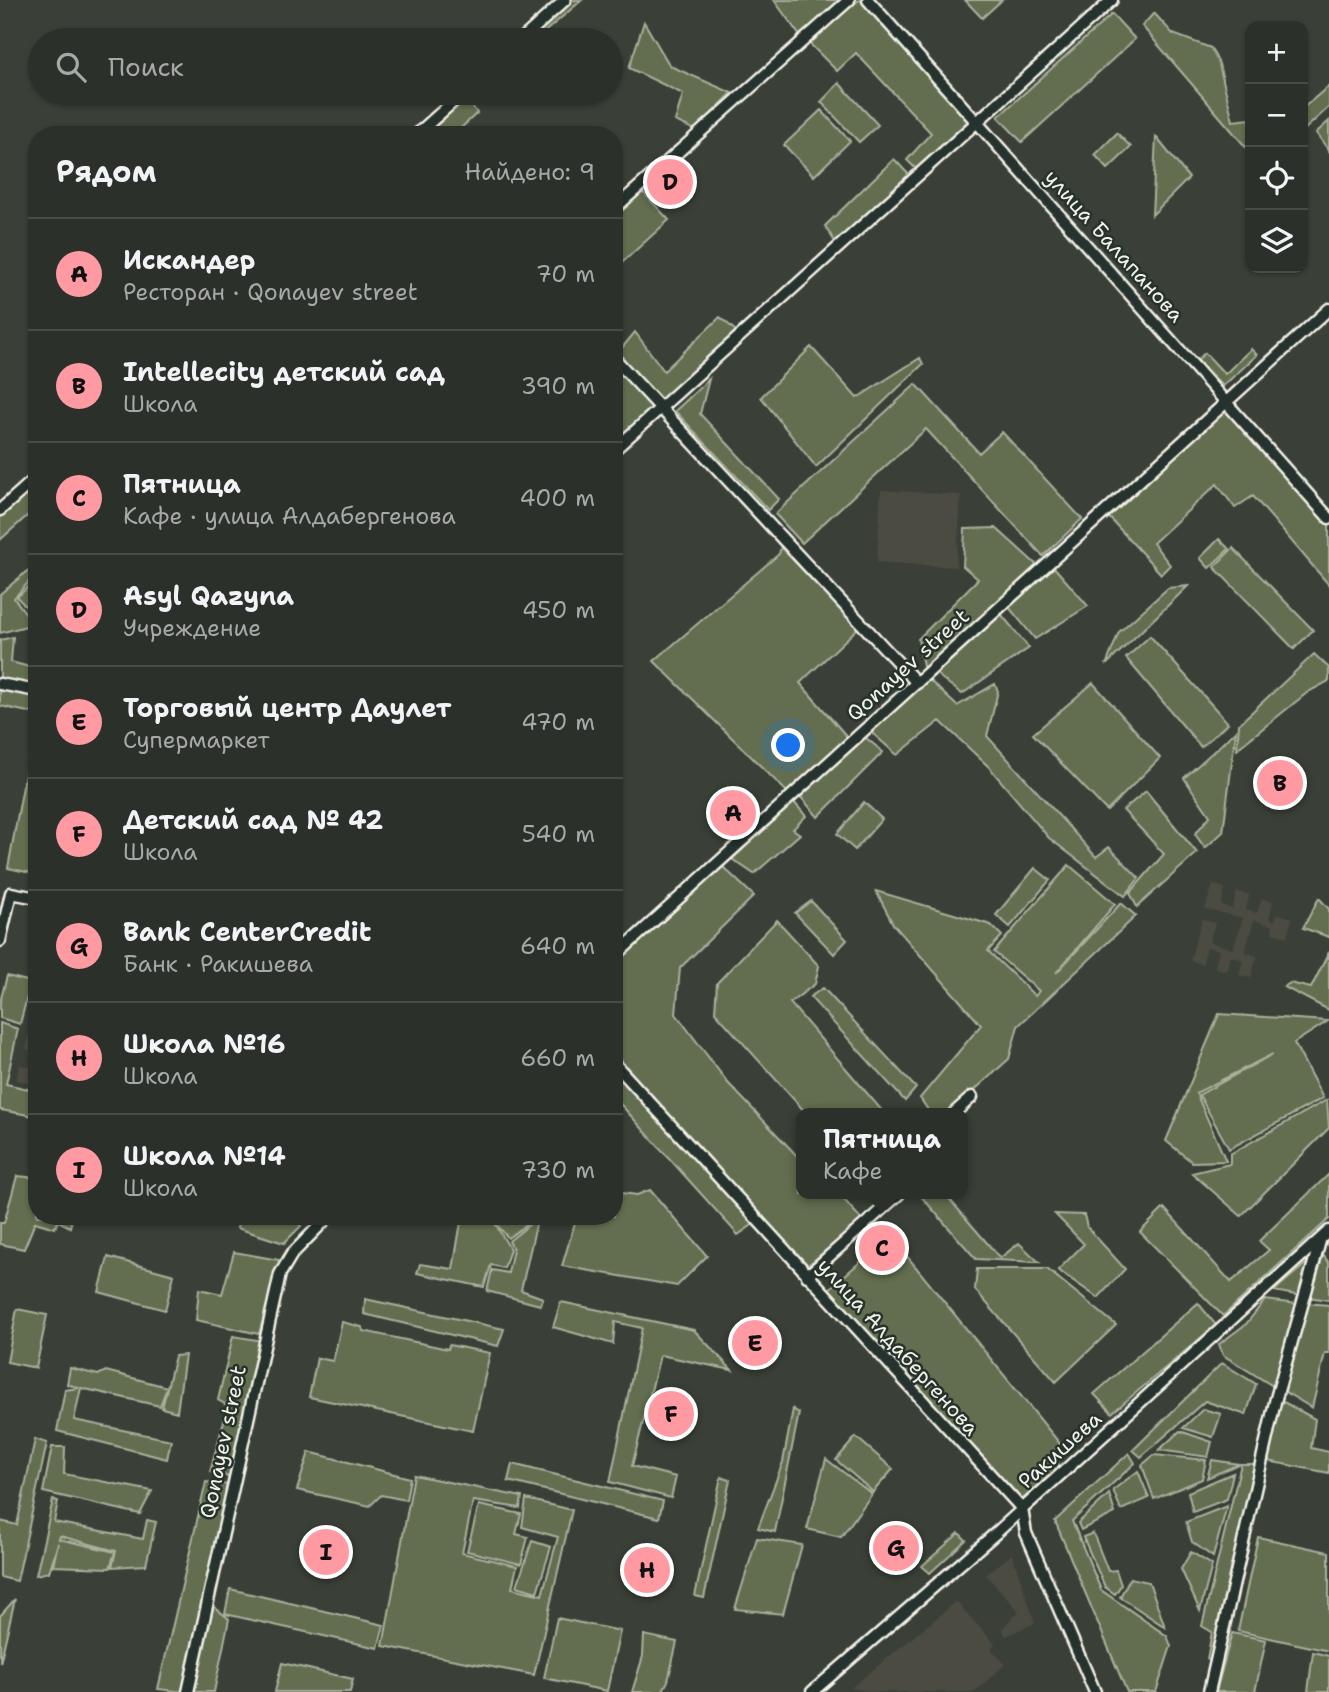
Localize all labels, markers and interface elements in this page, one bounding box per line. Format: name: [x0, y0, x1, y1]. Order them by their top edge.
map controls: [1245, 21, 1308, 273]
button: +: [1245, 21, 1308, 84]
search box: [28, 28, 623, 105]
icon: search: [52, 48, 90, 86]
text: Поиск: [108, 49, 184, 84]
button: −: [1245, 84, 1308, 147]
button: locate: [1245, 147, 1308, 210]
text: Рядом: [56, 151, 156, 192]
pin: D: [647, 156, 693, 208]
text: Найдено: 9: [465, 157, 595, 187]
street label: улица Балапанова: [1038, 164, 1190, 328]
button: layers: [1245, 210, 1308, 273]
text: Искандер: [123, 242, 255, 277]
text: A: [70, 259, 88, 289]
text: 70 m: [536, 259, 595, 289]
text: Ресторан · Qonayev street: [123, 277, 418, 307]
text: Intellecity детский сад: [123, 354, 445, 389]
text: B: [72, 371, 86, 401]
text: 390 m: [521, 371, 595, 401]
text: Школа: [123, 389, 198, 419]
text: Пятница: [123, 466, 241, 501]
text: C: [72, 483, 86, 513]
text: 400 m: [519, 483, 595, 513]
text: Кафе · улица Алдабергенова: [123, 501, 456, 531]
text: Asyl Qazyna: [123, 578, 294, 613]
text: D: [71, 595, 87, 625]
text: 450 m: [522, 595, 595, 625]
street label: Qonayev street: [841, 603, 975, 727]
text: Учреждение: [123, 613, 261, 643]
text: Торговый центр Даулет: [123, 690, 451, 725]
text: E: [71, 707, 87, 737]
text: 470 m: [521, 707, 595, 737]
text: Супермаркет: [123, 725, 270, 755]
your location: [771, 728, 805, 762]
pin: B: [1257, 757, 1303, 809]
pin: A: [710, 787, 756, 839]
text: Детский сад № 42: [123, 802, 383, 837]
text: F: [72, 819, 86, 849]
text: 540 m: [522, 819, 595, 849]
text: Школа: [123, 837, 198, 867]
text: Bank CenterCredit: [123, 914, 371, 949]
text: G: [70, 931, 88, 961]
text: 640 m: [520, 931, 595, 961]
text: Банк · Ракишева: [123, 949, 313, 979]
text: Школа №16: [123, 1026, 286, 1061]
text: H: [71, 1043, 87, 1073]
text: 660 m: [520, 1043, 595, 1073]
text: Школа: [123, 1061, 198, 1091]
popup: [796, 1108, 968, 1199]
text: Пятница: [823, 1121, 941, 1156]
text: Школа №14: [123, 1138, 286, 1173]
text: I: [73, 1155, 85, 1185]
text: 730 m: [521, 1155, 595, 1185]
text: Кафе: [823, 1156, 882, 1186]
text: Школа: [123, 1173, 198, 1203]
pin: C: [859, 1222, 905, 1274]
street label: улица Алдабергенова: [811, 1252, 985, 1442]
pin: E: [732, 1317, 778, 1369]
street label: Qonayev street: [193, 1363, 253, 1521]
pin: F: [648, 1388, 694, 1440]
street label: Ракишева: [1012, 1405, 1108, 1495]
pin: G: [873, 1522, 919, 1574]
pin: I: [303, 1526, 349, 1578]
pin: H: [624, 1544, 670, 1596]

